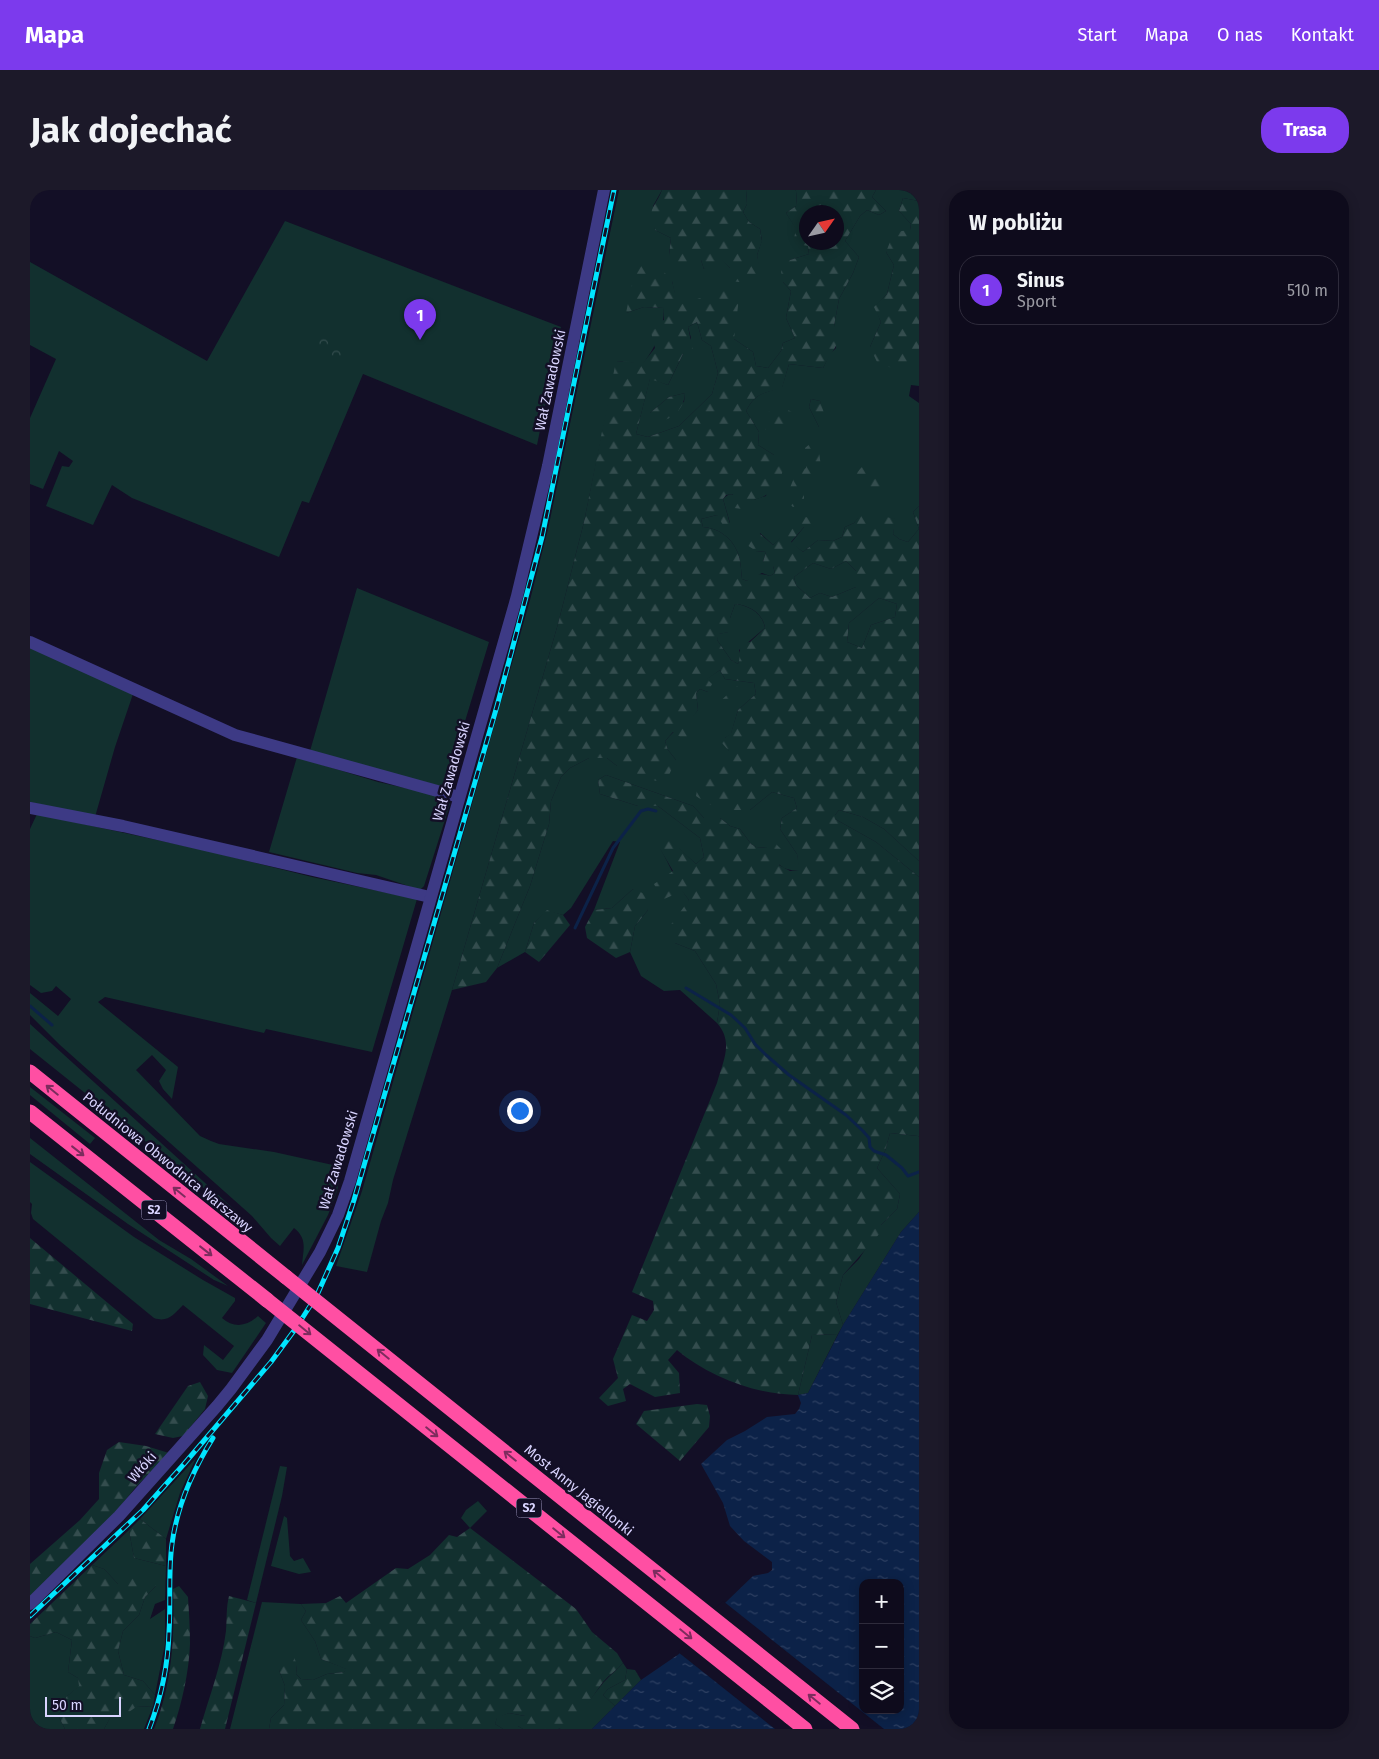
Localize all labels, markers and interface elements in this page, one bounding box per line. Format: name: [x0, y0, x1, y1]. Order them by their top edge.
text: Mapa: [25, 21, 84, 49]
text: Start: [1077, 24, 1117, 46]
text: Mapa: [1145, 24, 1189, 46]
text: O nas: [1217, 24, 1263, 46]
text: Kontakt: [1291, 24, 1354, 46]
button: Trasa: [1261, 107, 1349, 153]
text: Jak dojechać: [30, 109, 231, 151]
north arrow: [799, 205, 844, 250]
text: W pobliżu: [969, 210, 1063, 236]
text: Sinus: [1017, 269, 1064, 292]
text: 1: [982, 281, 990, 300]
text: 510 m: [1287, 281, 1328, 300]
text: Sport: [1017, 292, 1057, 311]
pin: 1: [404, 299, 436, 340]
street label: Wał Zawadowski: [531, 328, 570, 432]
street label: Wał Zawadowski: [429, 719, 474, 823]
one-way arrow: [46, 1085, 59, 1096]
street label: Południowa Obwodnica Warszawy: [79, 1089, 256, 1236]
your location: [507, 1098, 533, 1124]
street label: Wał Zawadowski: [315, 1108, 362, 1212]
one-way arrow: [72, 1145, 85, 1156]
one-way arrow: [173, 1186, 186, 1197]
road number: S2: [142, 1200, 166, 1220]
one-way arrow: [199, 1246, 212, 1257]
one-way arrow: [299, 1325, 312, 1336]
one-way arrow: [376, 1349, 390, 1359]
one-way arrow: [426, 1426, 439, 1437]
street label: Most Anny Jagiellonki: [521, 1441, 637, 1540]
street label: Włóki: [124, 1449, 160, 1486]
one-way arrow: [503, 1450, 516, 1461]
road number: S2: [516, 1499, 542, 1518]
one-way arrow: [553, 1528, 566, 1539]
one-way arrow: [653, 1570, 666, 1581]
map controls: [859, 1579, 904, 1714]
button: +: [859, 1579, 904, 1624]
button: −: [859, 1624, 904, 1669]
one-way arrow: [680, 1629, 693, 1640]
button: layers: [859, 1669, 904, 1714]
one-way arrow: [807, 1693, 820, 1704]
scale bar: [45, 1694, 121, 1717]
text: 50 m: [52, 1697, 83, 1714]

